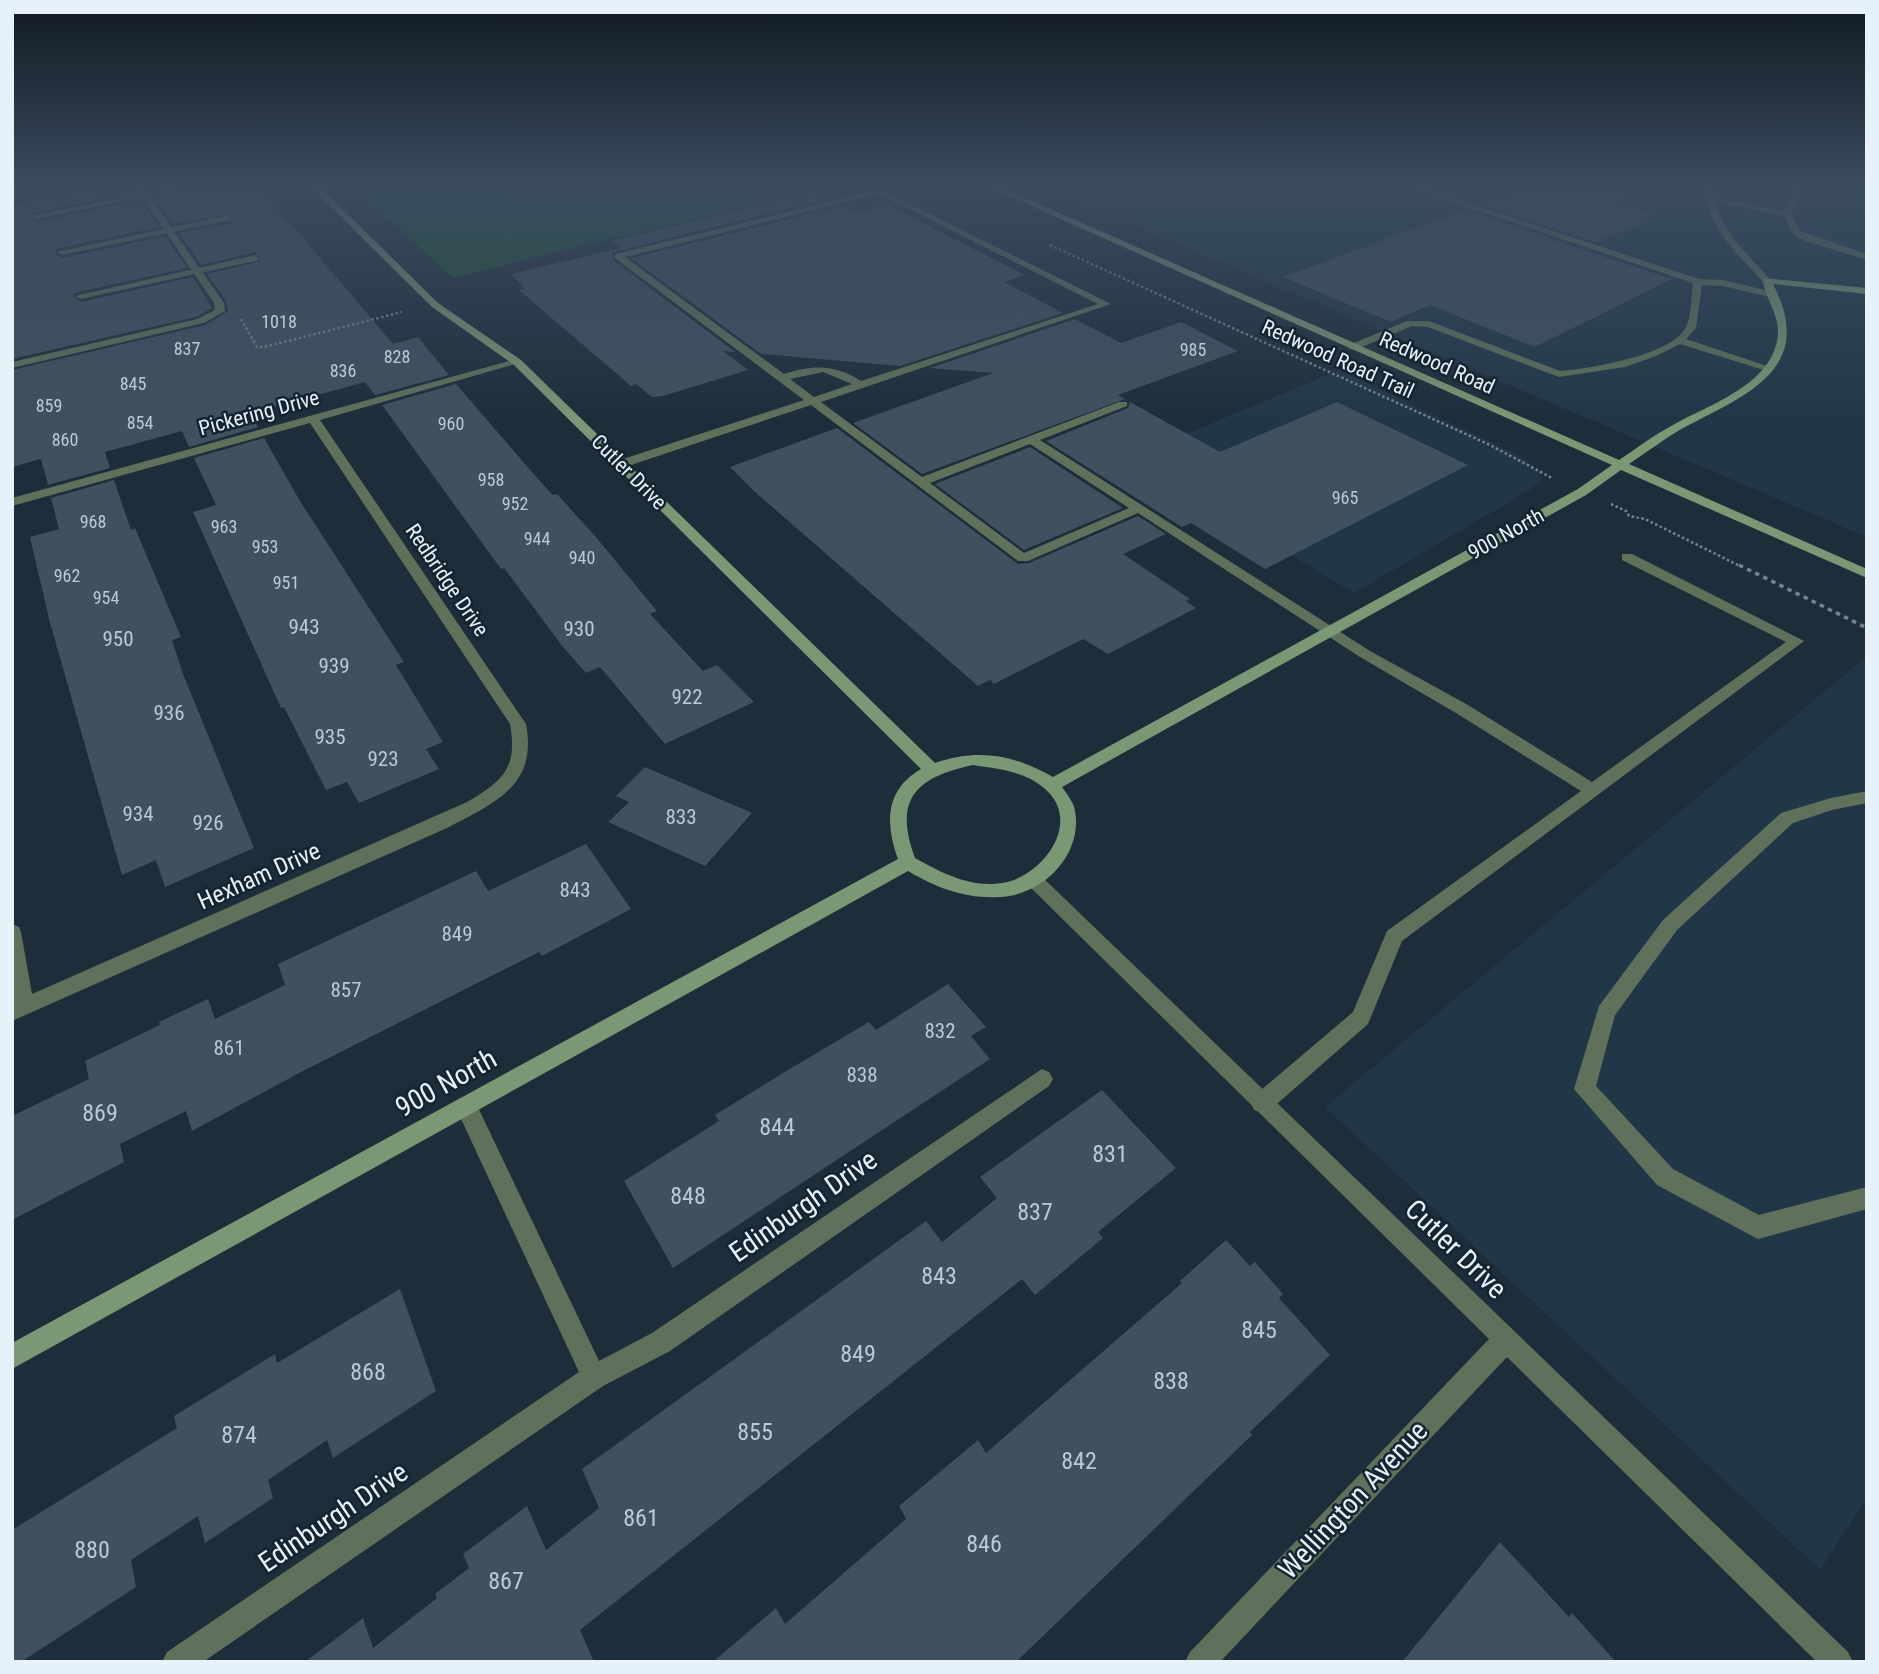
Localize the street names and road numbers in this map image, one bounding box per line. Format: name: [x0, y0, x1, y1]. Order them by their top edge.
street label: Redwood Road Trail: [1258, 315, 1418, 403]
street label: Redwood Road: [1376, 327, 1498, 399]
street label: Pickering Drive: [196, 385, 322, 441]
street label: Cutler Drive: [587, 430, 672, 515]
street label: 900 North: [1464, 503, 1548, 565]
street label: Redbridge Drive: [401, 519, 493, 641]
street label: Hexham Drive: [193, 837, 325, 915]
street label: 900 North: [390, 1042, 502, 1124]
street label: Edinburgh Drive: [723, 1143, 883, 1269]
street label: Cutler Drive: [1398, 1193, 1514, 1305]
street label: Wellington Avenue: [1272, 1414, 1434, 1586]
street label: Edinburgh Drive: [252, 1455, 414, 1579]

